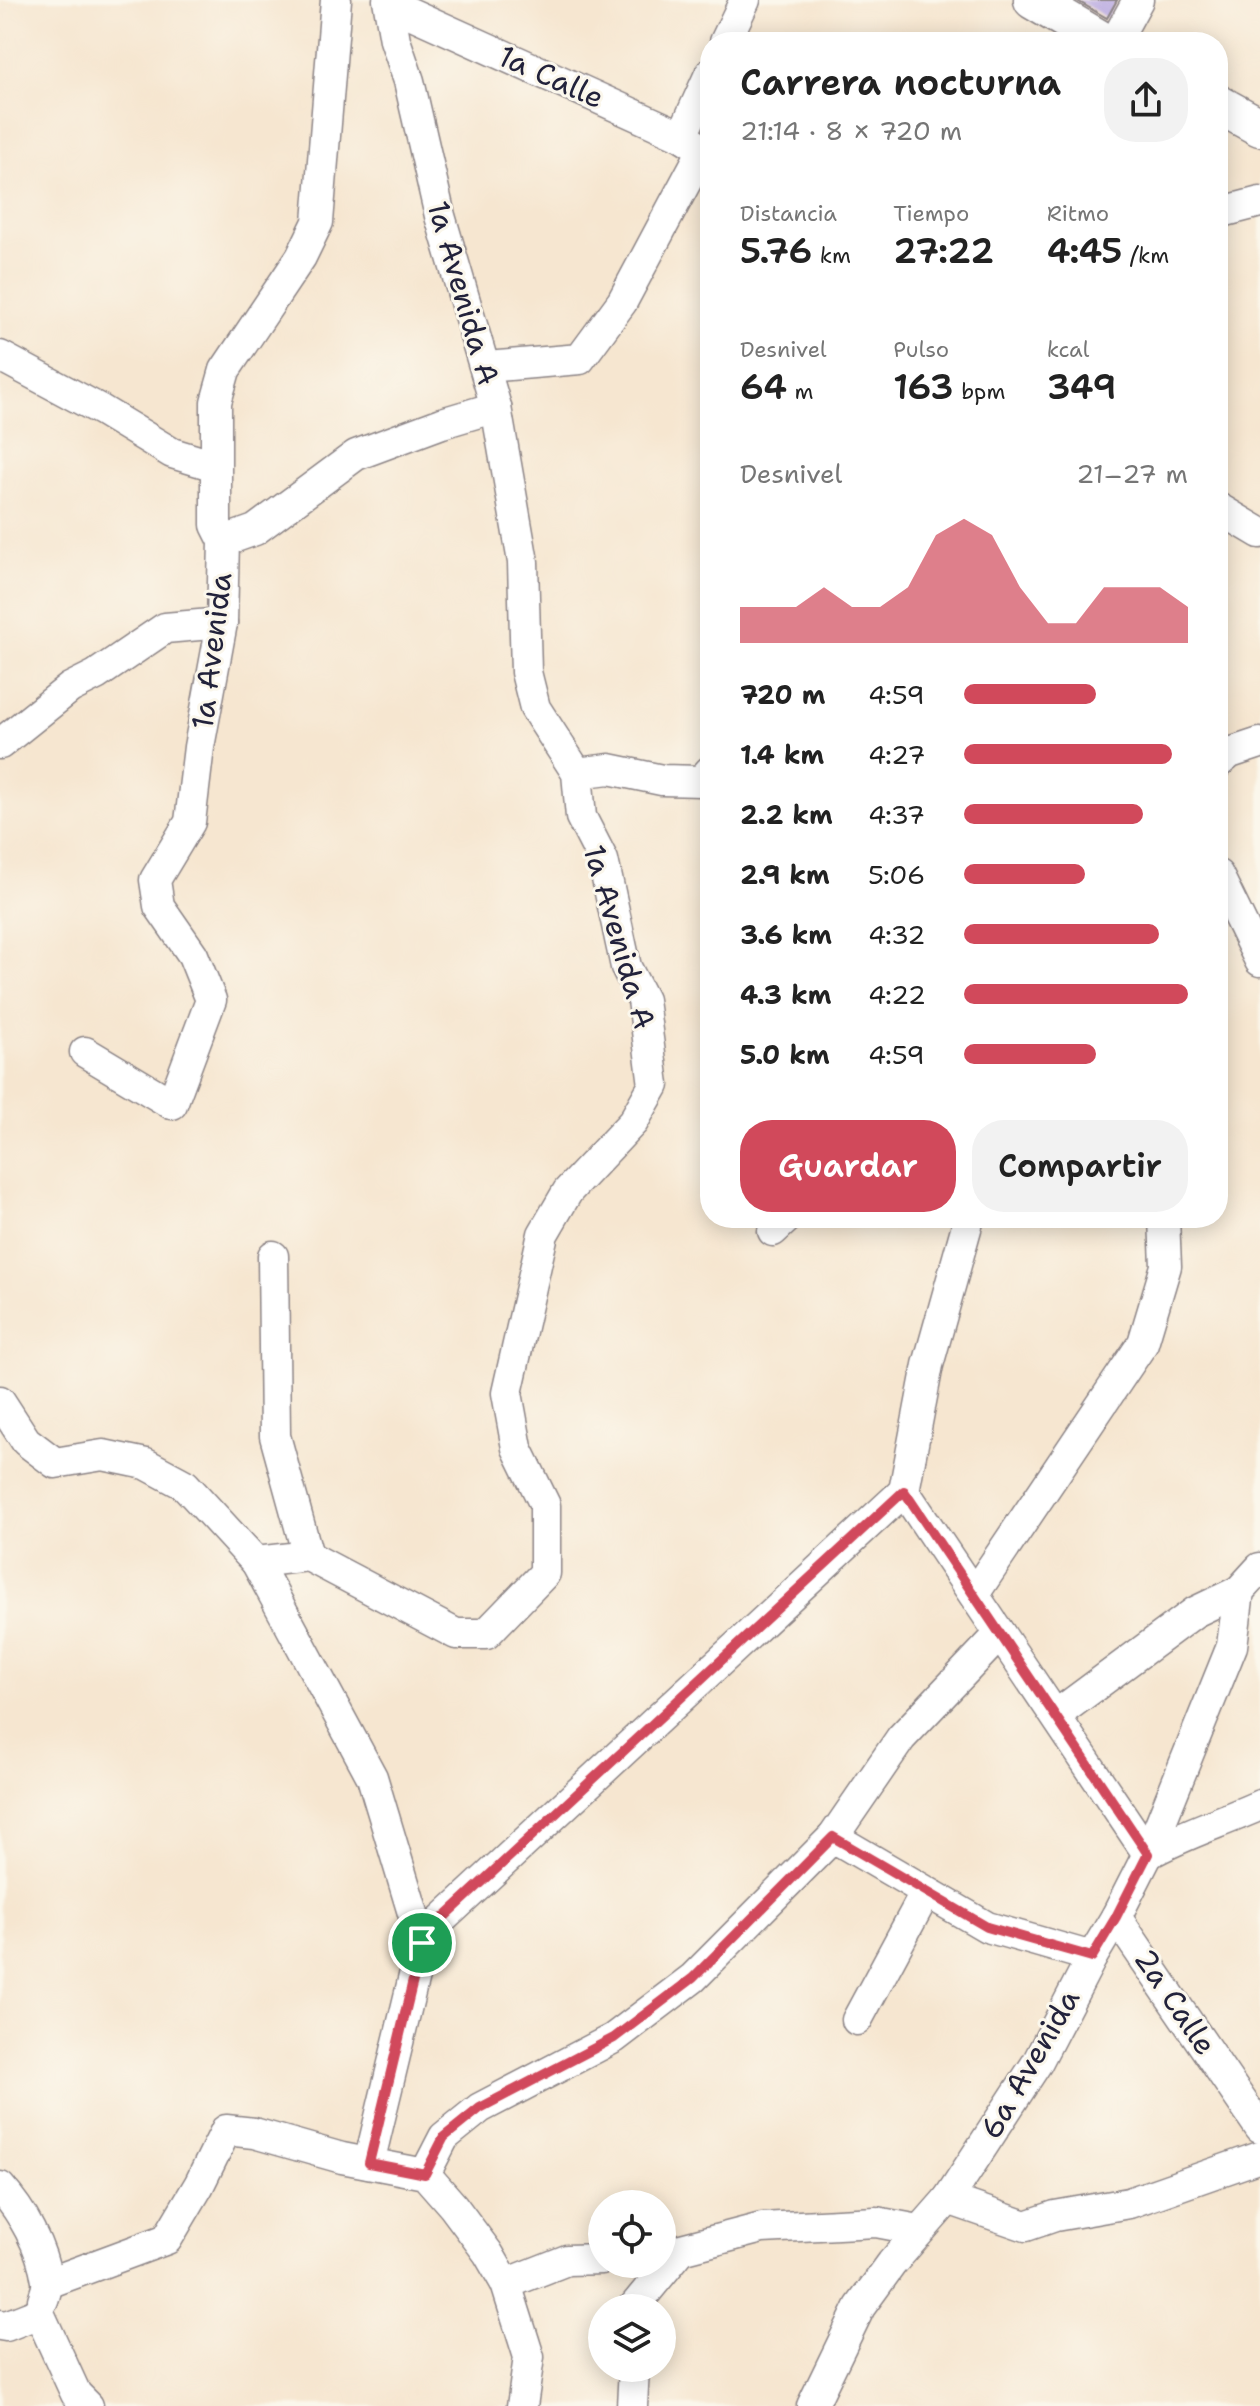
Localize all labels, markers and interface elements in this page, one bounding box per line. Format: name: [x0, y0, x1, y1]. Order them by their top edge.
street label: 1a Calle: [492, 35, 611, 118]
text: Carrera nocturna: [740, 58, 1061, 107]
button: share: [1104, 58, 1188, 142]
text: 21:14 · 8 × 720 m: [740, 113, 962, 148]
street label: 1a Avenida A: [418, 196, 509, 390]
text: Distancia: [740, 199, 837, 228]
text: Tiempo: [893, 199, 969, 228]
text: Ritmo: [1047, 199, 1109, 228]
text: 5.76: [740, 228, 812, 274]
text: 27:22: [893, 228, 994, 274]
text: 4:45: [1047, 228, 1122, 274]
text: km: [812, 241, 851, 270]
text: /km: [1122, 241, 1169, 270]
text: Desnivel: [740, 335, 827, 364]
text: Pulso: [893, 335, 949, 364]
text: kcal: [1047, 335, 1089, 364]
text: 64: [740, 364, 787, 410]
text: 163: [893, 364, 954, 410]
text: 349: [1047, 364, 1116, 410]
text: m: [787, 377, 814, 406]
text: bpm: [954, 377, 1005, 406]
text: Desnivel: [740, 456, 842, 491]
text: 21–27 m: [1076, 456, 1188, 491]
street label: 1a Avenida: [182, 570, 242, 732]
text: 720 m: [740, 677, 825, 712]
text: 4:59: [868, 677, 925, 712]
text: 1.4 km: [740, 737, 824, 772]
text: 4:27: [868, 737, 926, 772]
text: 2.2 km: [740, 797, 833, 832]
text: 4:37: [868, 797, 925, 832]
street label: 1a Avenida A: [574, 840, 665, 1034]
text: 2.9 km: [740, 857, 830, 892]
text: 5:06: [868, 857, 925, 892]
text: 3.6 km: [740, 917, 832, 952]
text: 4:32: [868, 917, 926, 952]
text: 4.3 km: [740, 977, 831, 1012]
text: 4:22: [868, 977, 926, 1012]
text: 5.0 km: [740, 1037, 830, 1072]
text: 4:59: [868, 1037, 925, 1072]
button: Guardar: [740, 1120, 956, 1212]
button: Compartir: [972, 1120, 1188, 1212]
pin: [388, 1909, 456, 1977]
icon: arrive: [400, 1921, 444, 1965]
street label: 2a Calle: [1125, 1940, 1226, 2063]
street label: 6a Avenida: [970, 1981, 1089, 2146]
map controls: [588, 2190, 676, 2382]
button: locate: [588, 2190, 676, 2278]
button: layers: [588, 2294, 676, 2382]

